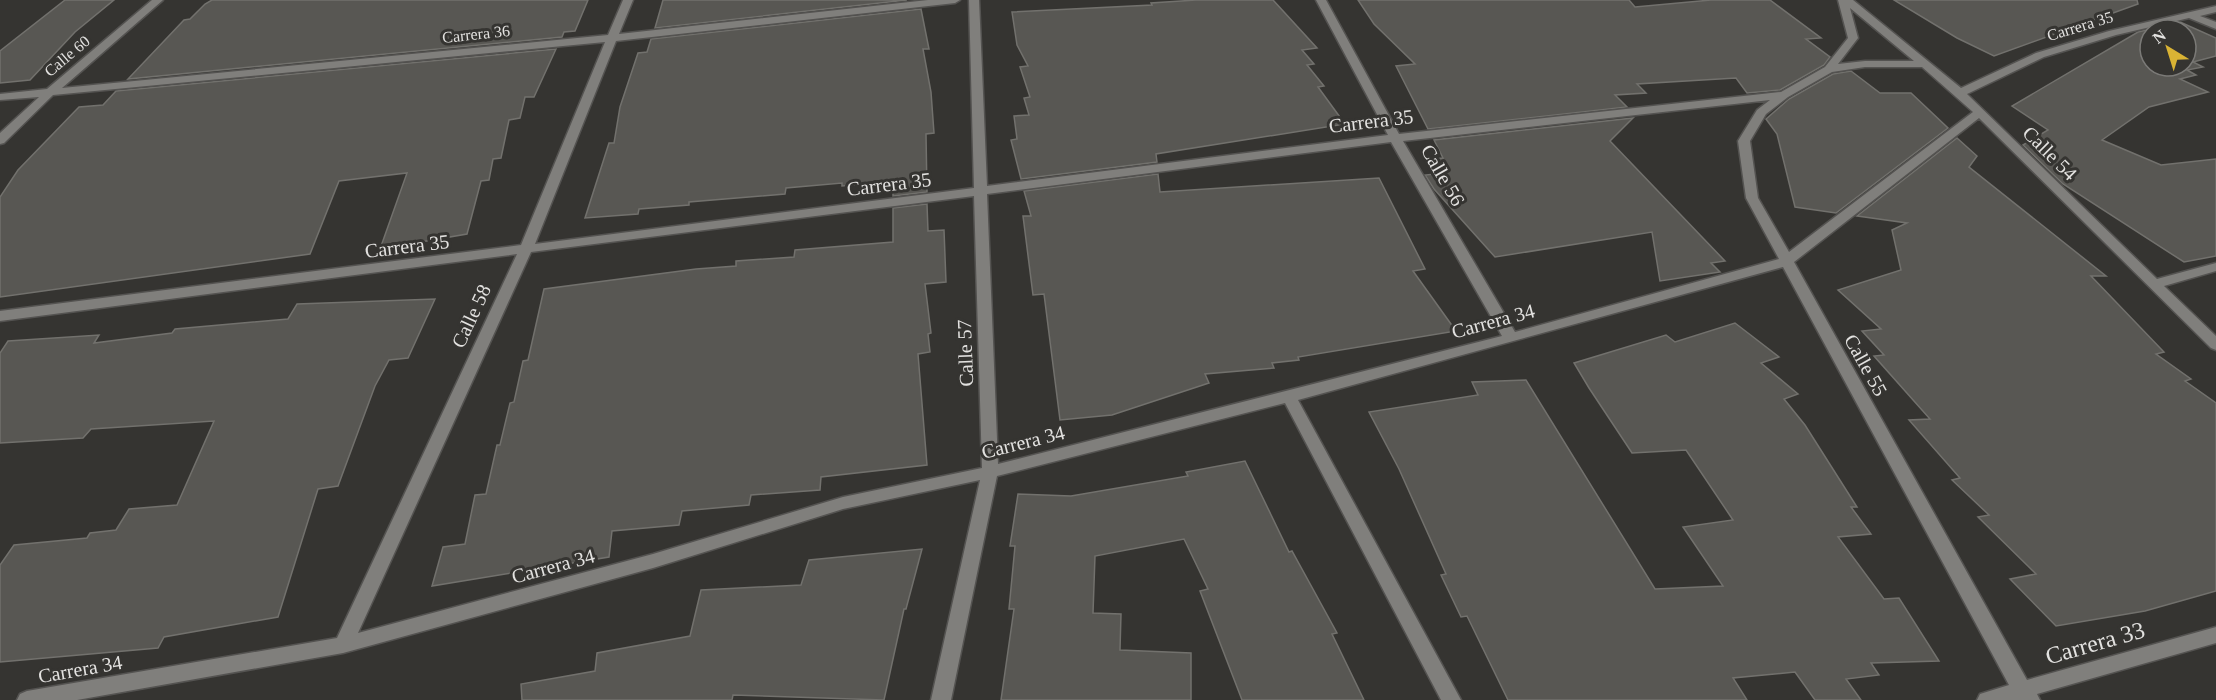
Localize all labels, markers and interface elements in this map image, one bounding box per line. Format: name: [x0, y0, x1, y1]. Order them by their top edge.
street label: Carrera 35: [2045, 8, 2115, 44]
north arrow: [2138, 18, 2198, 78]
street label: Carrera 36: [441, 22, 511, 46]
text: N: [2149, 26, 2169, 47]
street label: Calle 60: [41, 32, 93, 80]
street label: Carrera 35: [1327, 105, 1415, 137]
street label: Calle 54: [2018, 121, 2082, 185]
street label: Calle 56: [1417, 140, 1469, 210]
street label: Carrera 35: [845, 168, 933, 200]
street label: Carrera 35: [363, 230, 451, 262]
street label: Calle 58: [447, 281, 495, 351]
street label: Carrera 34: [1449, 299, 1537, 343]
street label: Calle 57: [953, 319, 977, 387]
street label: Calle 55: [1840, 330, 1892, 400]
street label: Carrera 34: [979, 421, 1067, 463]
street label: Carrera 34: [509, 544, 597, 588]
street label: Carrera 33: [2042, 616, 2148, 670]
street label: Carrera 34: [36, 651, 124, 687]

